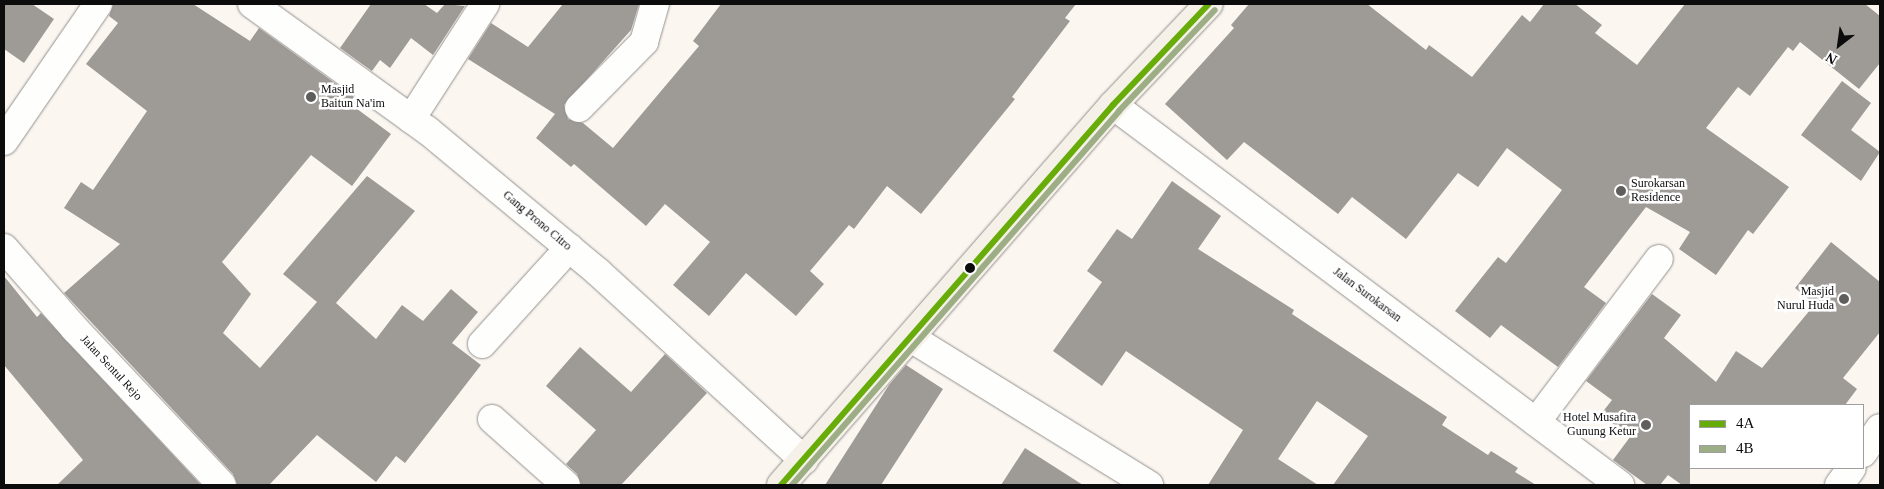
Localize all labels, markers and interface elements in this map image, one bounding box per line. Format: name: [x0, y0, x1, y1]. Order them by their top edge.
north arrow: [1814, 20, 1864, 70]
text: N: [1823, 49, 1839, 67]
place label: Masjid Baitun Na'im: [321, 83, 385, 111]
marker: Masjid Baitun Na'im: [305, 91, 317, 103]
place label: Surokarsan Residence: [1631, 177, 1685, 205]
marker: Surokarsan Residence: [1615, 185, 1627, 197]
street label: Gang Prono Citro: [500, 188, 574, 254]
unlabelled marker: [965, 263, 975, 273]
street label: Jalan Surokarsan: [1330, 265, 1404, 325]
place label: Masjid Nurul Huda: [1777, 285, 1834, 313]
marker: Masjid Nurul Huda: [1838, 293, 1850, 305]
street label: Jalan Sentul Rejo: [77, 332, 145, 404]
legend: [1689, 404, 1864, 469]
place label: Hotel Musafira Gunung Ketur: [1563, 411, 1636, 439]
text: 4A: [1736, 415, 1754, 431]
marker: Hotel Musafira Gunung Ketur: [1640, 419, 1652, 431]
text: 4B: [1736, 440, 1754, 456]

